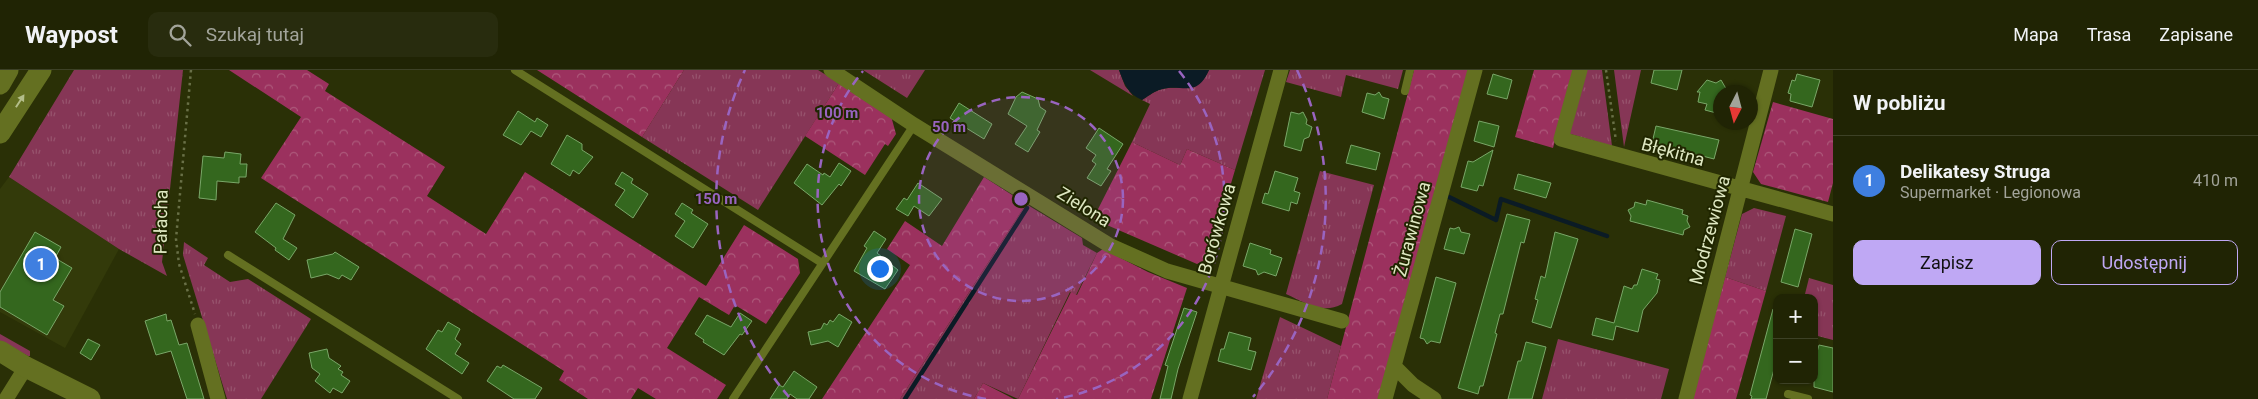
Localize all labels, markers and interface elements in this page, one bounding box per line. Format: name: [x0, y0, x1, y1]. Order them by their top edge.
search box: [148, 12, 498, 57]
text: Waypost: [25, 21, 118, 49]
icon: search: [166, 21, 194, 49]
text: Szukaj tutaj: [206, 23, 304, 46]
text: Mapa: [2013, 24, 2059, 45]
text: Trasa: [2087, 24, 2131, 45]
text: Zapisane: [2159, 24, 2233, 45]
north arrow: [1713, 85, 1758, 130]
text: W pobliżu: [1853, 91, 1946, 115]
one-way arrow: [16, 95, 25, 108]
text: 100 m: [816, 104, 858, 122]
text: 50 m: [932, 118, 966, 136]
street label: Błękitna: [1639, 133, 1707, 170]
text: Delikatesy Struga: [1900, 160, 2050, 183]
text: 1: [1864, 171, 1874, 190]
text: 410 m: [2193, 171, 2238, 190]
street label: Modrzewiowa: [1685, 173, 1734, 287]
street label: Żurawinowa: [1389, 179, 1434, 279]
street label: Borówkowa: [1193, 181, 1240, 277]
street label: Zielona: [1054, 182, 1115, 231]
text: Supermarket · Legionowa: [1900, 183, 2081, 202]
street label: Pałacha: [149, 189, 172, 255]
text: 150 m: [695, 190, 737, 208]
centre of rings: [1012, 190, 1030, 208]
button: Zapisz: [1853, 240, 2041, 285]
button: Udostępnij: [2051, 240, 2238, 285]
pin: 1: [25, 245, 57, 283]
your location: [867, 256, 893, 282]
map controls: [1773, 294, 1818, 384]
button: +: [1773, 294, 1818, 339]
button: −: [1773, 339, 1818, 384]

